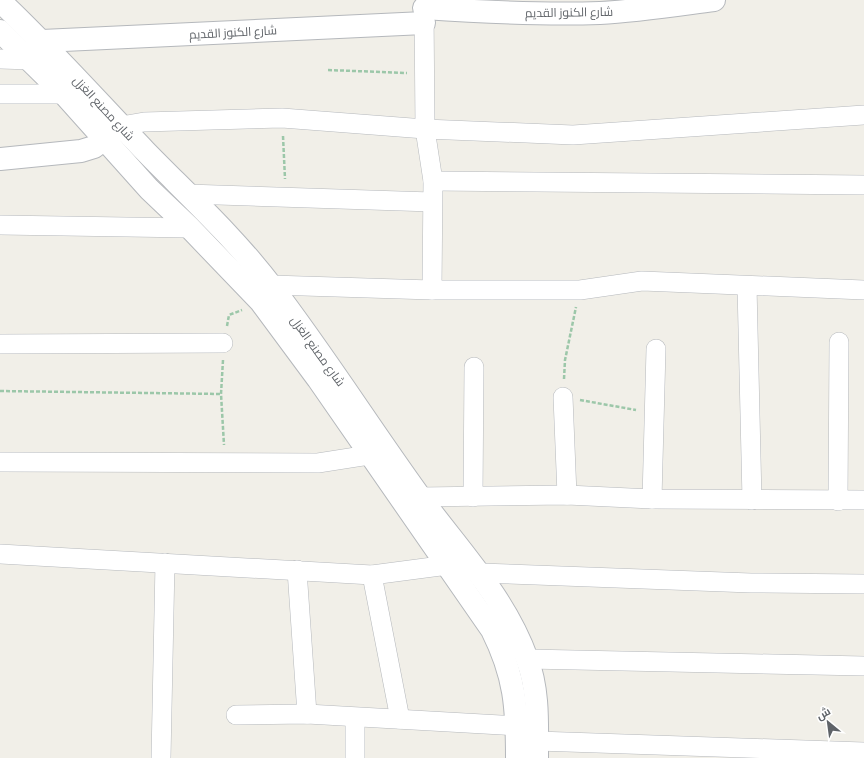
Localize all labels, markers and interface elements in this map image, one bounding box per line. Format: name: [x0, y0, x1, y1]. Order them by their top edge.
street label: شارع الكنوز القديم: [525, 4, 613, 21]
street label: شارع الكنوز القديم: [189, 22, 278, 43]
street label: شارع مصنع الغزل: [69, 72, 138, 144]
street label: شارع مصنع الغزل: [287, 313, 349, 390]
north arrow: [808, 702, 848, 742]
text: ش: [814, 704, 833, 723]

